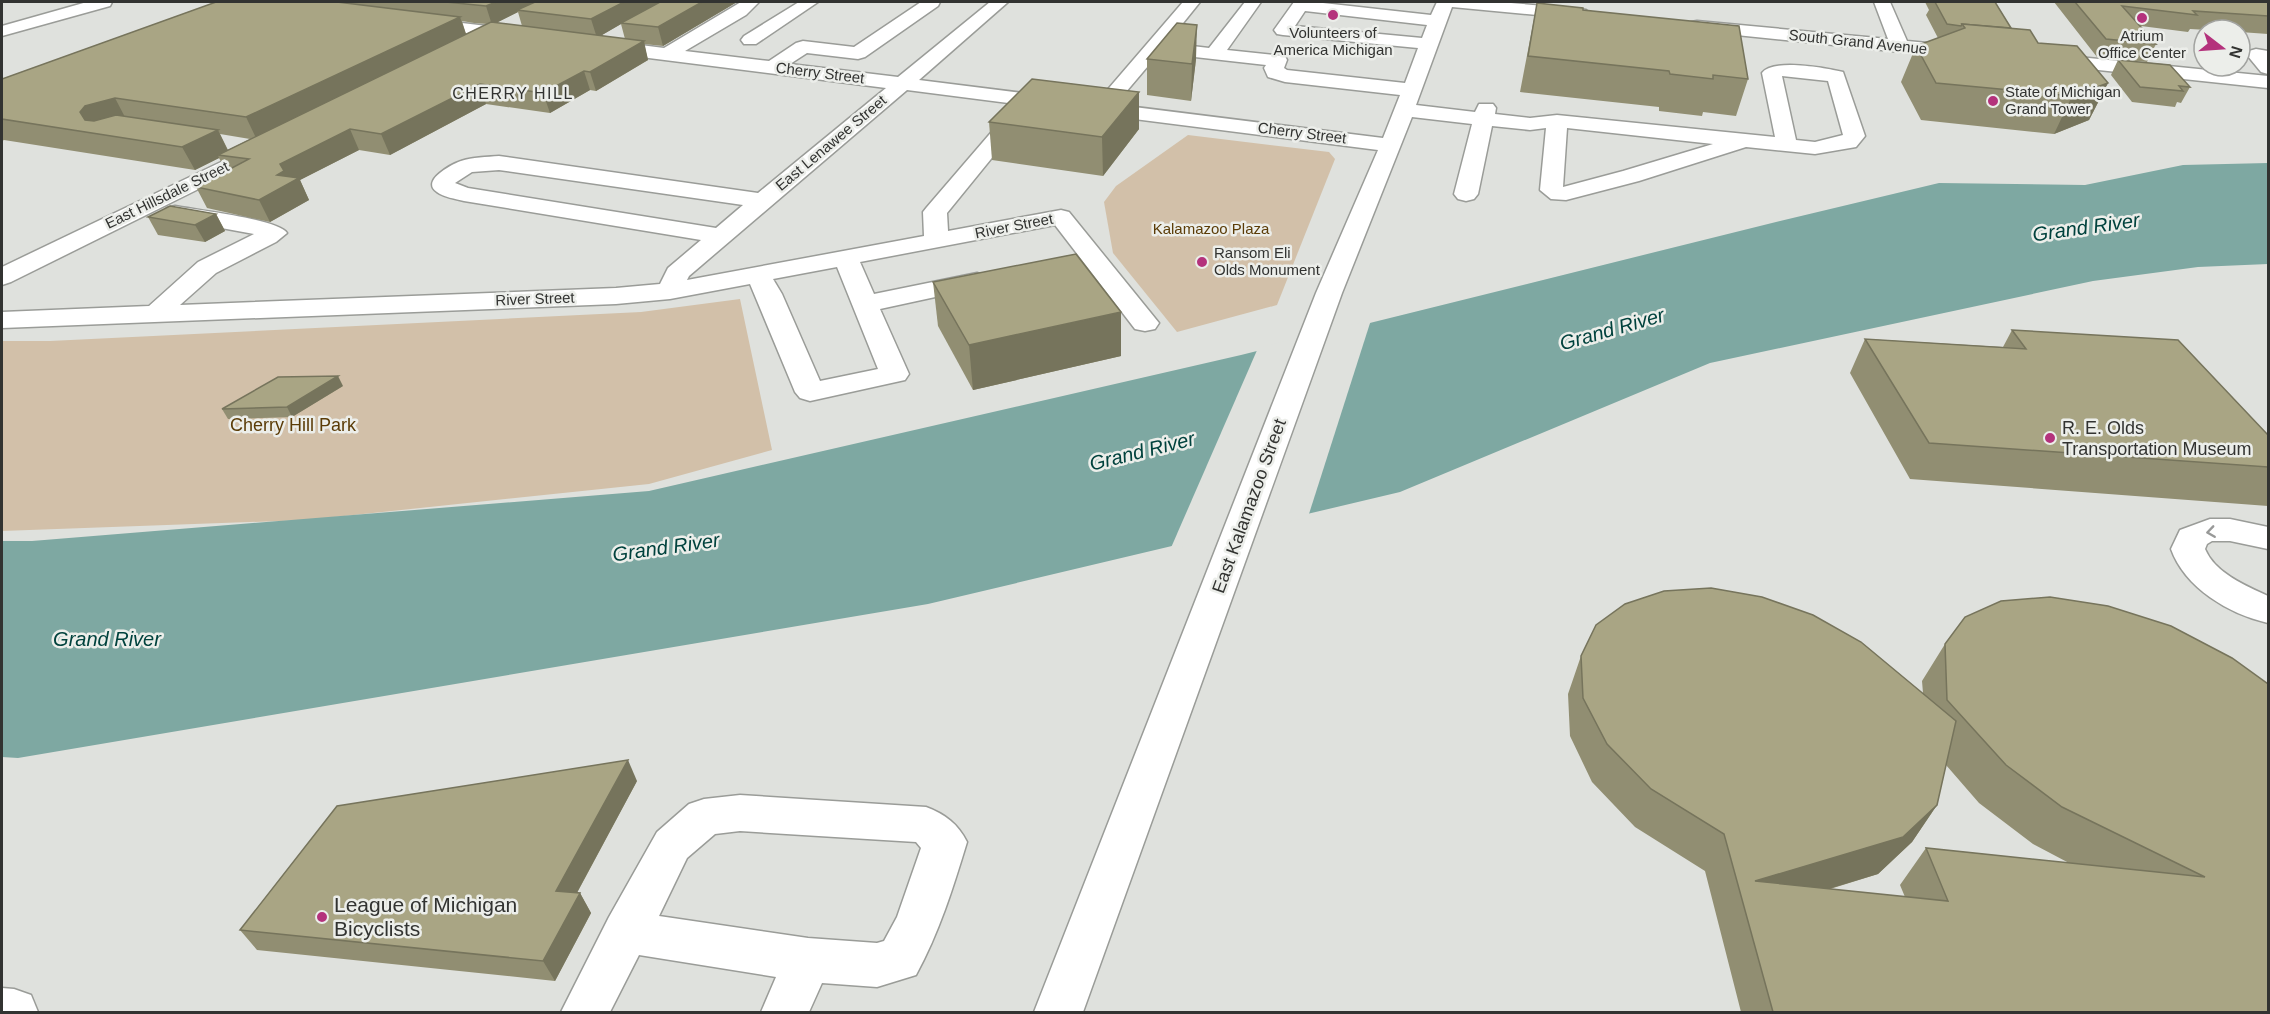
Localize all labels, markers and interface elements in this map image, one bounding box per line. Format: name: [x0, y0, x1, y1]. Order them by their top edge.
marker: Volunteers of America Michigan: [1326, 8, 1340, 22]
marker: Atrium Office Center: [2135, 11, 2149, 25]
north arrow: [2192, 18, 2252, 78]
place label: Volunteers of America Michigan: [1273, 24, 1393, 58]
street label: South Grand Avenue: [1788, 26, 1928, 57]
place label: Atrium Office Center: [2098, 27, 2186, 61]
text: N: [2226, 44, 2246, 60]
street label: Cherry Street: [775, 59, 866, 86]
place label: State of Michigan Grand Tower: [2005, 83, 2121, 117]
district label: CHERRY HILL: [452, 85, 574, 102]
street label: East Lenawee Street: [772, 91, 890, 194]
marker: State of Michigan Grand Tower: [1986, 94, 2000, 108]
street label: Cherry Street: [1257, 119, 1348, 146]
street label: East Hillsdale Street: [102, 157, 232, 232]
water label: Grand River: [2031, 208, 2142, 245]
street label: River Street: [973, 209, 1055, 241]
park label: Kalamazoo Plaza: [1153, 220, 1270, 237]
place label: Ransom Eli Olds Monument: [1214, 244, 1321, 278]
marker: Ransom Eli Olds Monument: [1195, 255, 1209, 269]
street label: River Street: [495, 289, 576, 308]
water label: Grand River: [1557, 303, 1668, 354]
park label: Cherry Hill Park: [230, 415, 357, 435]
street label: East Kalamazoo Street: [1208, 416, 1290, 596]
place label: R. E. Olds Transportation Museum: [2062, 418, 2251, 459]
water label: Grand River: [1087, 427, 1198, 475]
marker: R. E. Olds Transportation Museum: [2043, 431, 2057, 445]
one-way arrow: [2206, 525, 2216, 537]
water label: Grand River: [611, 528, 722, 565]
water label: Grand River: [53, 628, 162, 650]
place label: League of Michigan Bicyclists: [334, 893, 517, 940]
marker: League of Michigan Bicyclists: [315, 910, 329, 924]

